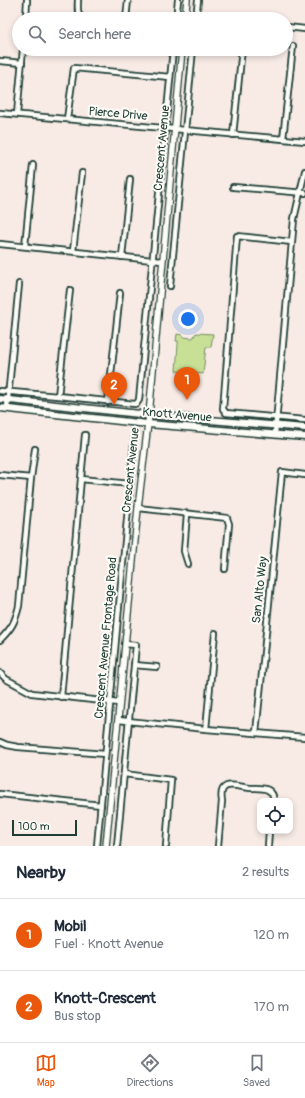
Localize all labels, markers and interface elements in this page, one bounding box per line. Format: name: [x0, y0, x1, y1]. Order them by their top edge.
search box: [12, 12, 293, 56]
icon: search: [26, 23, 48, 45]
text: Search here: [58, 25, 131, 44]
street label: Pierce Drive: [88, 104, 148, 124]
street label: Crescent Avenue: [151, 105, 173, 191]
your location: [178, 309, 198, 329]
pin: 1: [174, 367, 200, 400]
pin: 2: [101, 372, 127, 405]
street label: Knott Avenue: [142, 404, 213, 426]
street label: Crescent Avenue: [119, 427, 143, 513]
street label: Crescent Avenue Frontage Road: [91, 556, 121, 719]
street label: San Alto Way: [249, 556, 271, 624]
map controls: [257, 798, 293, 834]
button: locate: [257, 798, 293, 834]
scale bar: [12, 818, 77, 837]
text: 100 m: [18, 820, 49, 833]
text: Nearby: [16, 862, 65, 883]
text: 2 results: [242, 864, 289, 880]
text: Mobil: [54, 917, 86, 936]
text: 1: [26, 927, 32, 943]
text: 120 m: [253, 927, 289, 943]
text: Fuel · Knott Avenue: [54, 936, 163, 952]
text: Knott-Crescent: [54, 989, 156, 1008]
text: 2: [25, 999, 33, 1015]
text: 170 m: [254, 999, 289, 1015]
text: Bus stop: [54, 1008, 101, 1024]
tab: Map: [35, 1052, 57, 1089]
tab: Directions: [127, 1052, 173, 1089]
tab: Saved: [243, 1052, 270, 1089]

